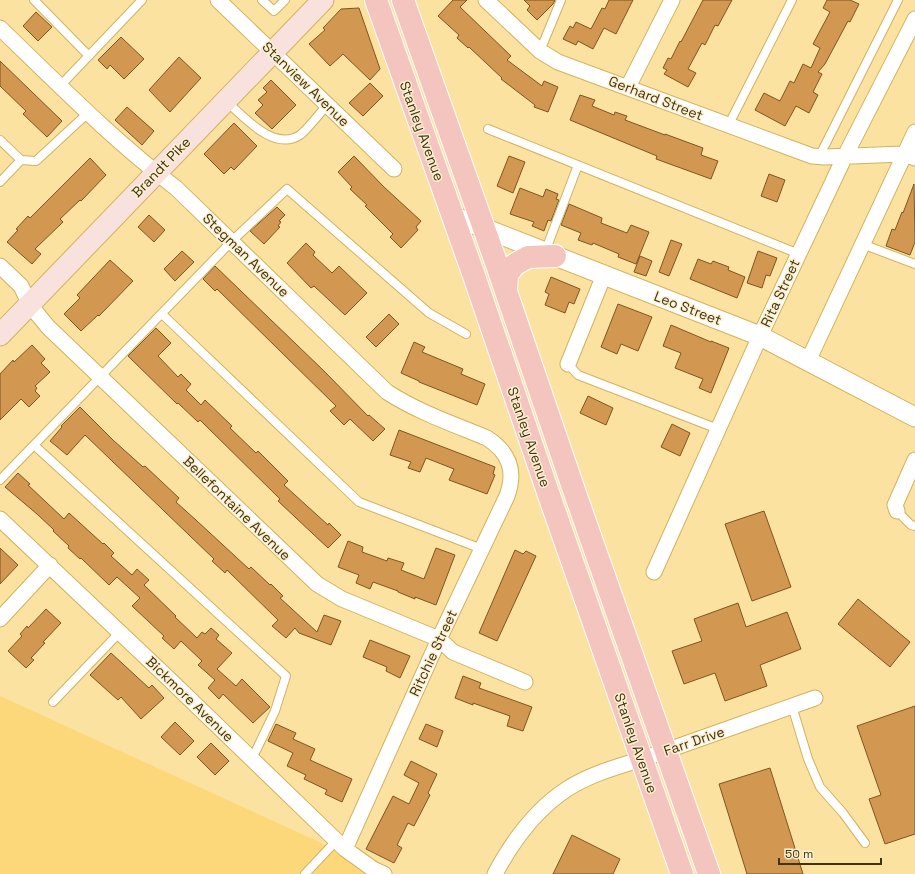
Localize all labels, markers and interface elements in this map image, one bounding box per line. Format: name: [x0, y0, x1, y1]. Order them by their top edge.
street label: Stanview Avenue: [259, 38, 353, 130]
street label: Gerhard Street: [606, 72, 706, 124]
street label: Stanley Avenue: [396, 79, 448, 183]
street label: Brandt Pike: [128, 133, 194, 201]
street label: Stegman Avenue: [199, 209, 293, 301]
street label: Rita Street: [756, 256, 804, 330]
street label: Leo Street: [652, 287, 724, 329]
street label: Stanley Avenue: [503, 385, 555, 489]
street label: Bellefontaine Avenue: [179, 452, 295, 564]
street label: Ritchie Street: [405, 607, 461, 699]
street label: Bickmore Avenue: [142, 652, 238, 746]
street label: Stanley Avenue: [610, 691, 662, 795]
street label: Farr Drive: [661, 722, 727, 760]
scale bar: [779, 840, 881, 866]
text: 50 m: [785, 846, 813, 862]

